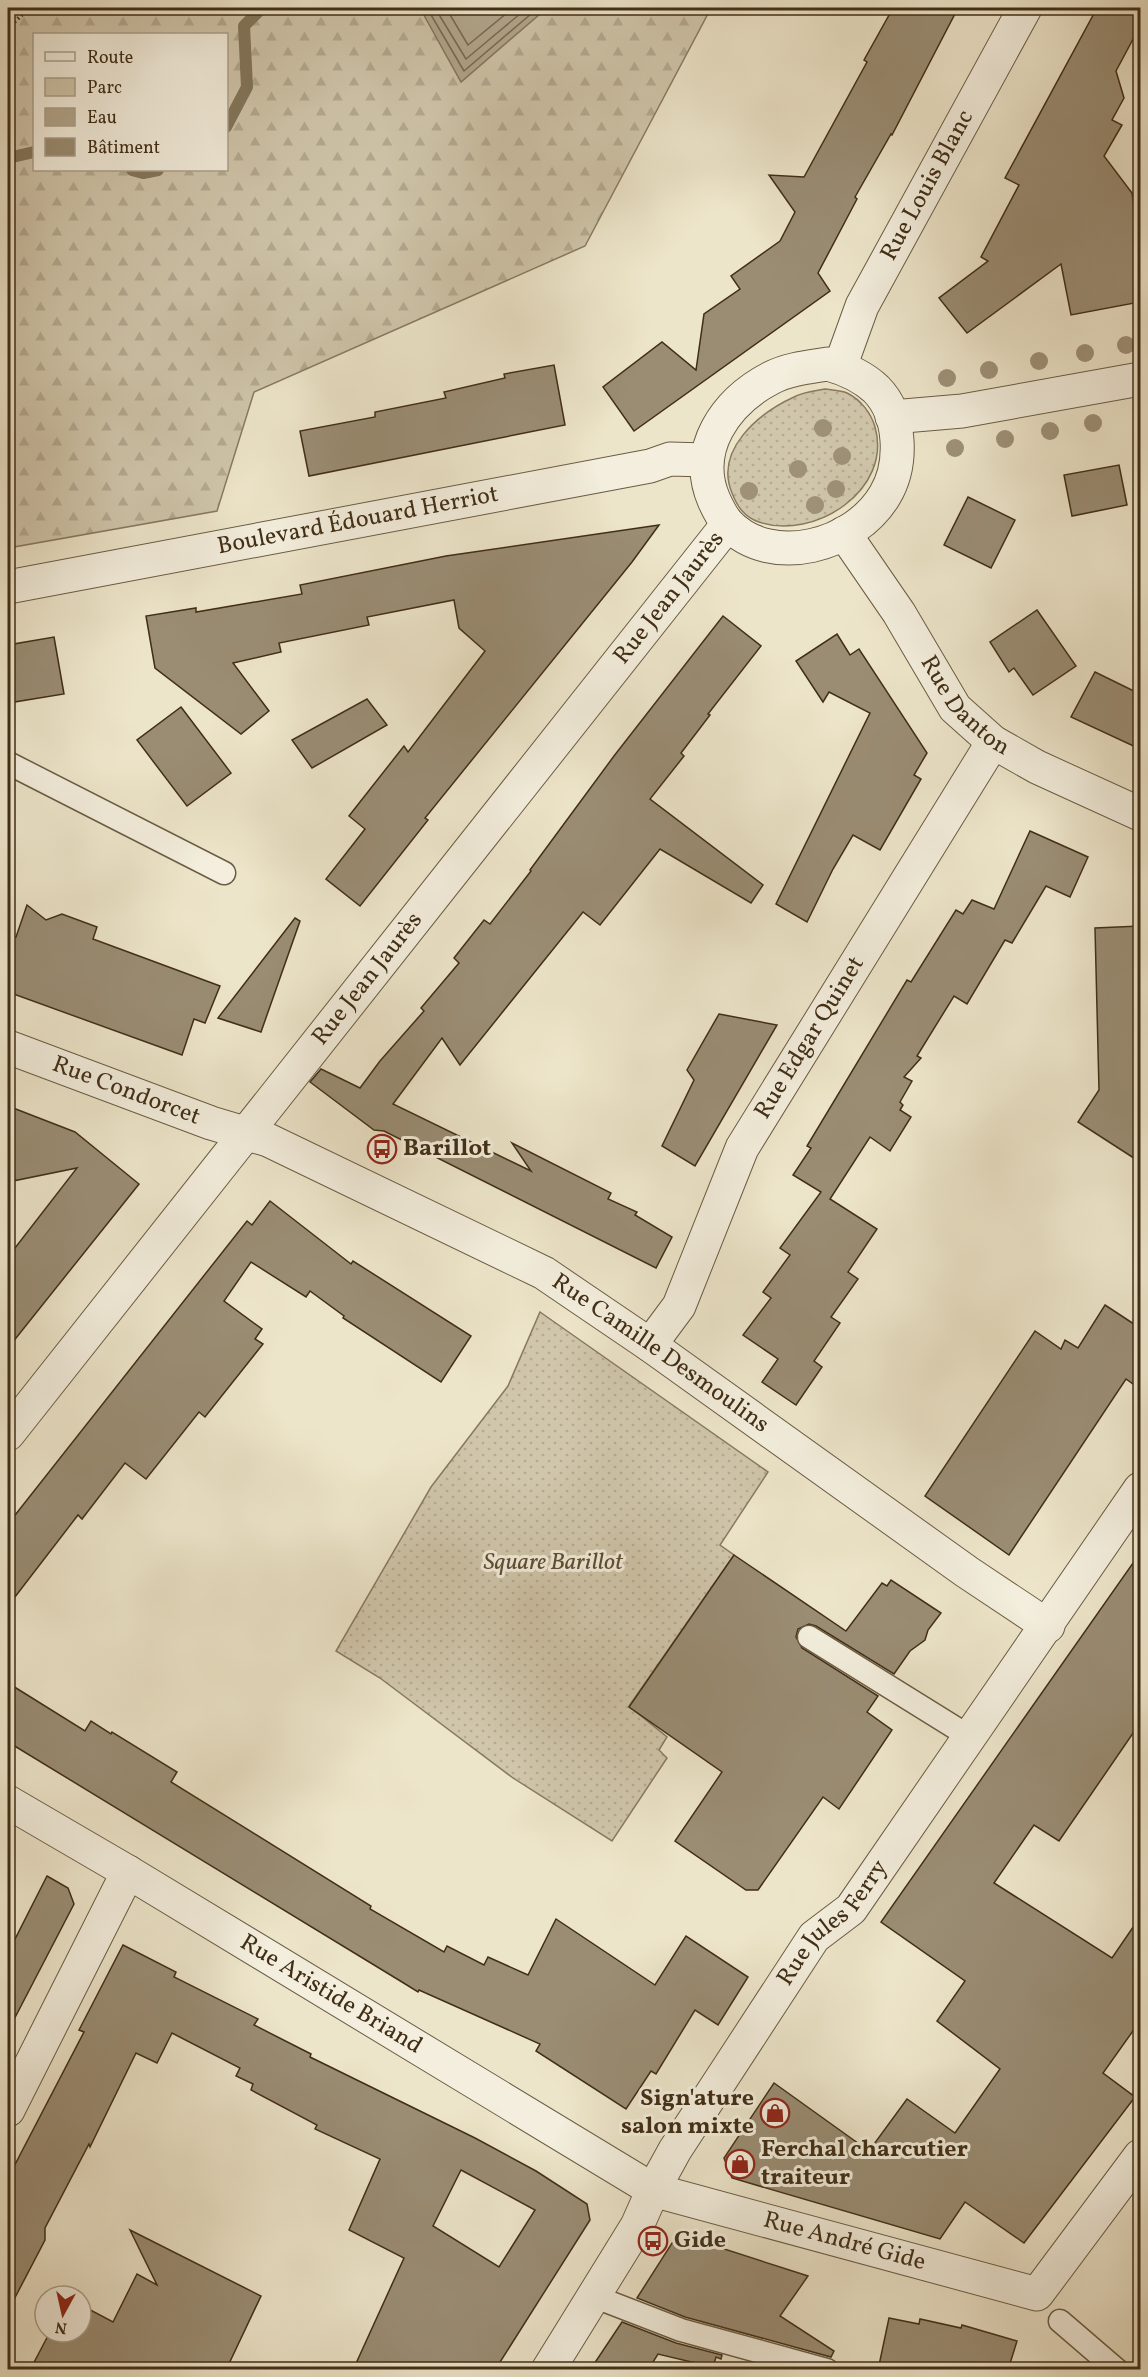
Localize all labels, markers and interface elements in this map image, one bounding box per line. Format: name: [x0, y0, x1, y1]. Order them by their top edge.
legend: [33, 33, 228, 171]
text: Route: [87, 46, 133, 71]
text: Parc: [87, 76, 122, 101]
street label: Rue Louis Blanc: [873, 104, 983, 267]
text: Eau: [87, 106, 117, 131]
text: Bâtiment: [87, 136, 160, 161]
street label: Boulevard Édouard Herriot: [214, 478, 501, 564]
street label: Rue Jean Jaurès: [606, 524, 733, 672]
street label: Rue Danton: [911, 649, 1016, 765]
street label: Rue Jean Jaurès: [304, 905, 431, 1053]
street label: Rue Edgar Quinet: [747, 950, 873, 1126]
street label: Rue Condorcet: [47, 1048, 205, 1134]
place label: Barillot: [403, 1132, 491, 1166]
bus stop icon: Barillot: [366, 1133, 398, 1165]
street label: Rue Camille Desmoulins: [544, 1266, 776, 1442]
park label: Square Barillot: [483, 1546, 624, 1580]
street label: Rue Jules Ferry: [769, 1853, 897, 1993]
street label: Rue Aristide Briand: [233, 1926, 429, 2063]
place label: Sign'ature salon mixte: [621, 2082, 754, 2144]
shop icon: Sign'ature salon mixte: [759, 2097, 791, 2129]
place label: Ferchal charcutier traiteur: [761, 2133, 968, 2195]
shop icon: Ferchal charcutier traiteur: [724, 2148, 756, 2180]
street label: Rue André Gide: [759, 2204, 929, 2280]
place label: Gide: [674, 2224, 726, 2258]
bus stop icon: Gide: [637, 2225, 669, 2257]
north arrow: [33, 2284, 93, 2344]
text: N: [54, 2315, 68, 2339]

